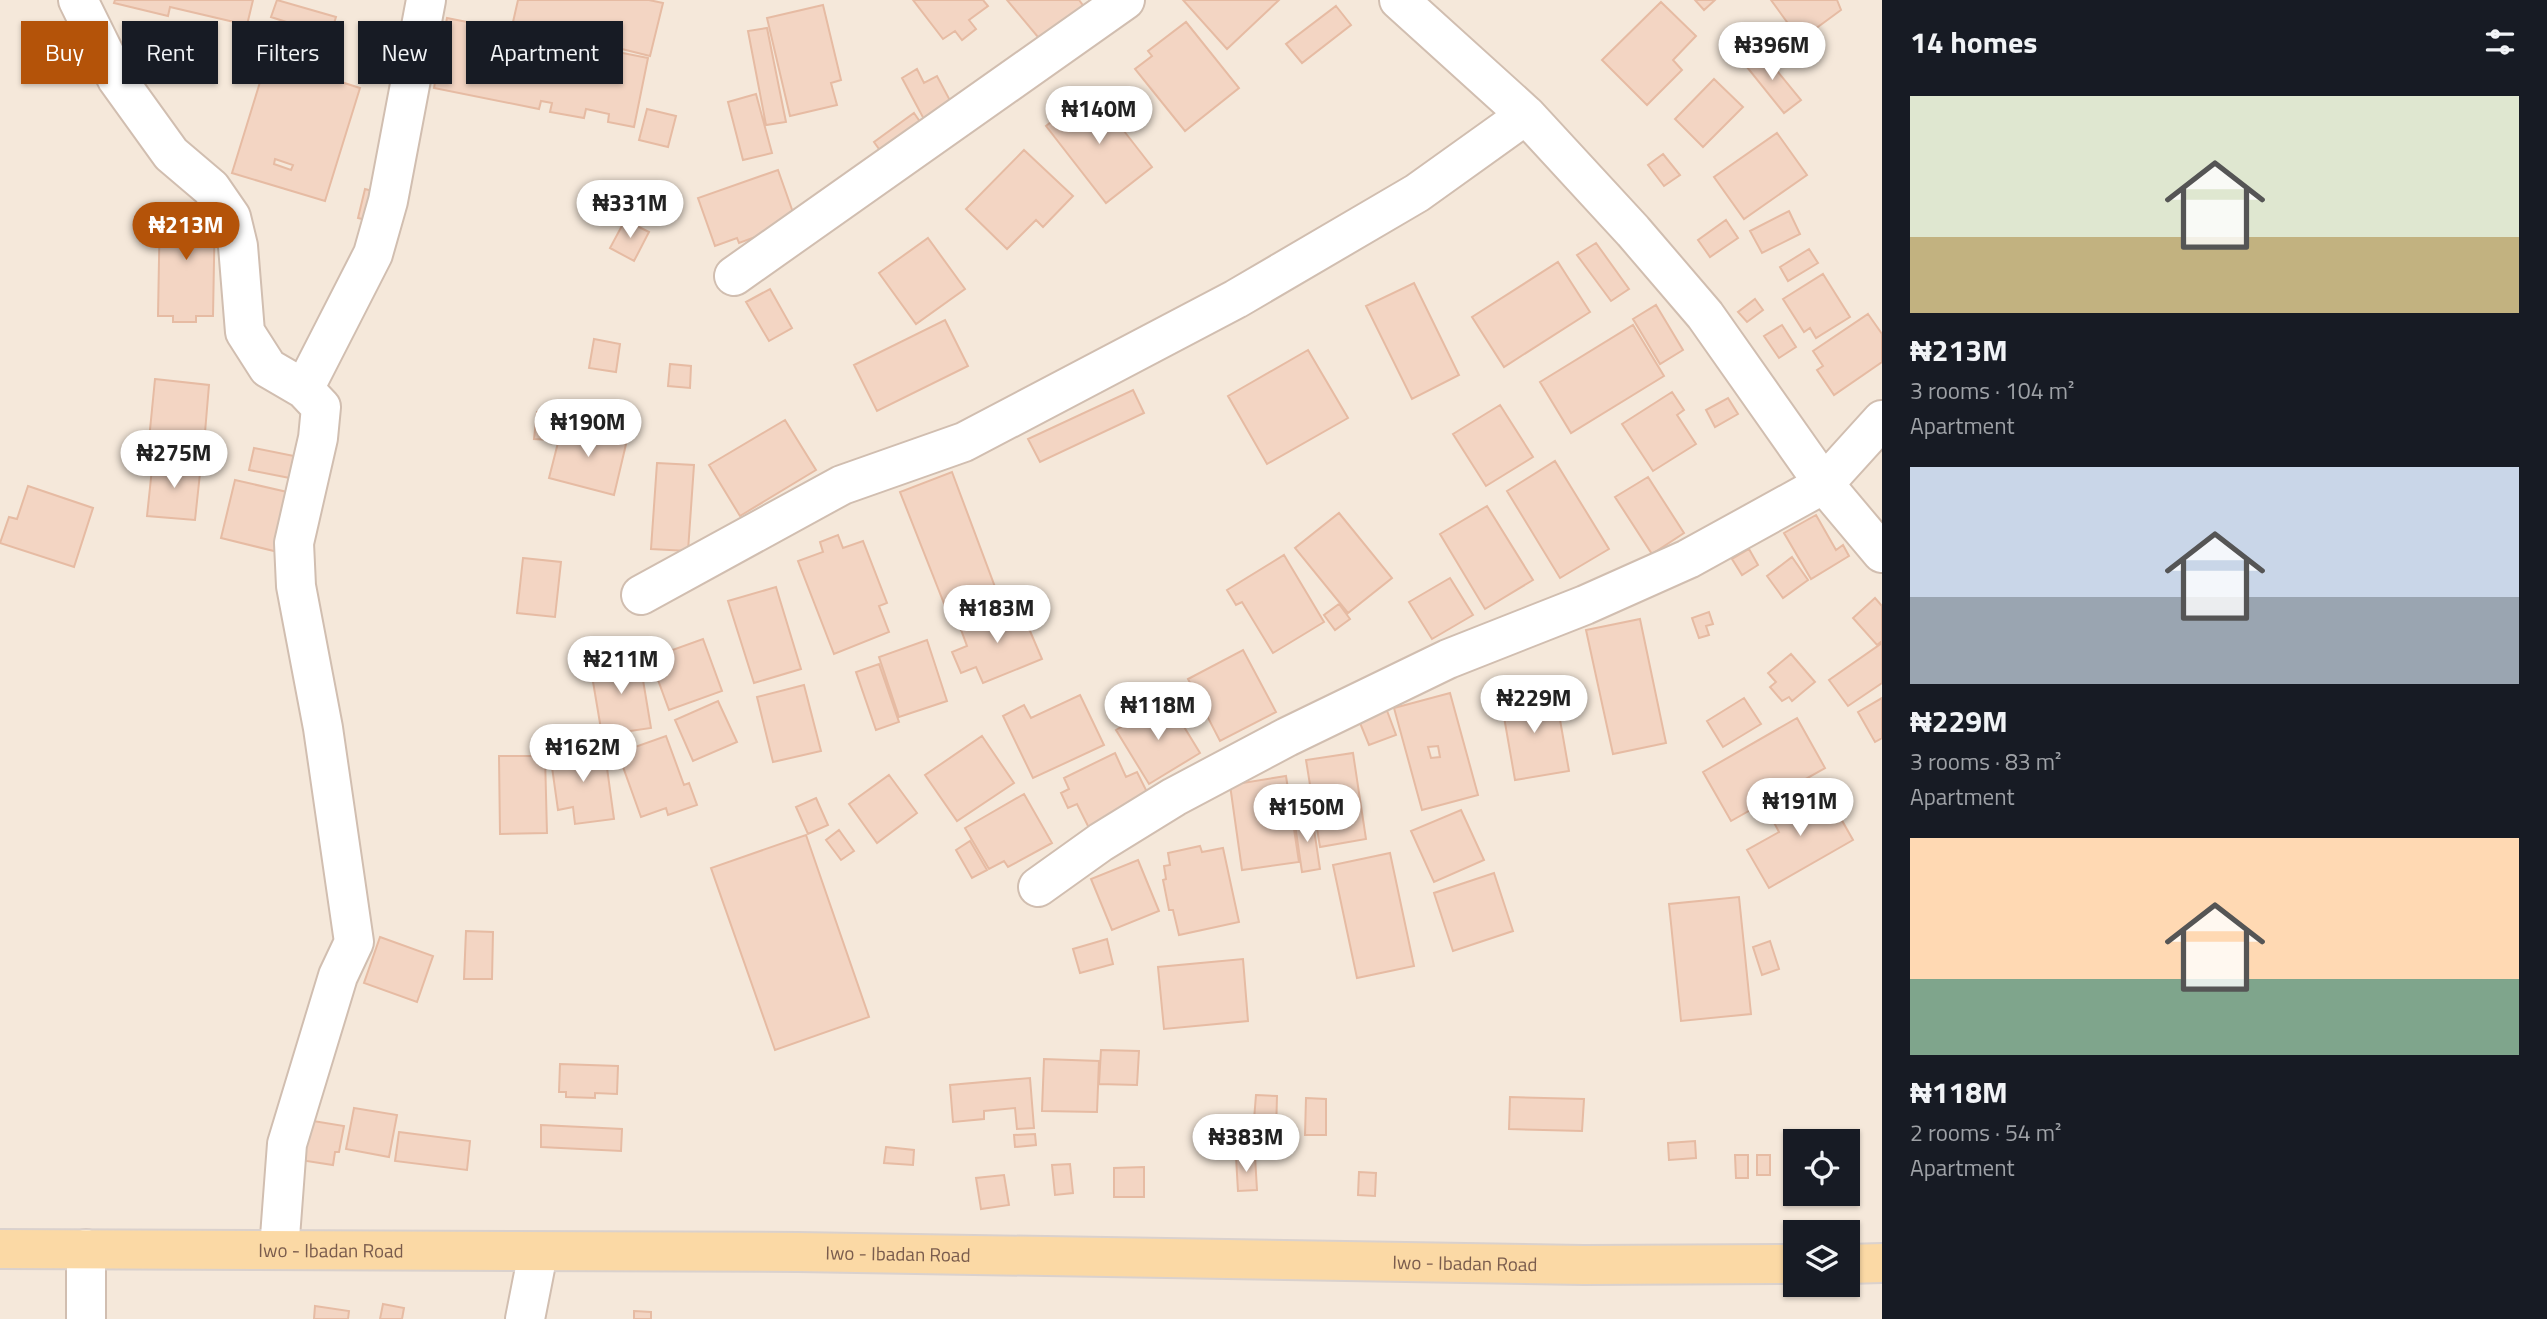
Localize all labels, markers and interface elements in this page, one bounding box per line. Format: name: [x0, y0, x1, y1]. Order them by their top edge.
text: 14 homes: [1910, 19, 2037, 65]
chip: Buy: [21, 21, 108, 84]
chip: Rent: [122, 21, 218, 84]
chip: Filters: [232, 21, 344, 84]
chip: New: [358, 21, 452, 84]
chip: Apartment: [466, 21, 623, 84]
pin: ₦396M: [1723, 22, 1821, 82]
icon: filters: [2481, 23, 2519, 61]
text: ₦396M: [1735, 27, 1809, 62]
pin: ₦140M: [1050, 86, 1148, 146]
text: ₦140M: [1062, 91, 1136, 126]
icon: home: [2152, 142, 2278, 268]
pin: ₦331M: [581, 180, 679, 240]
text: ₦331M: [593, 185, 667, 220]
pin: ₦213M: [137, 202, 235, 262]
text: ₦213M: [149, 207, 223, 242]
text: ₦213M: [1910, 327, 2008, 373]
text: 3 rooms · 104 m²: [1910, 373, 2074, 408]
pin: ₦190M: [539, 400, 637, 459]
text: ₦190M: [551, 404, 625, 439]
text: Apartment: [1910, 408, 2015, 443]
pin: ₦275M: [125, 430, 223, 490]
text: ₦275M: [137, 435, 211, 470]
icon: home: [2152, 513, 2278, 639]
pin: ₦183M: [948, 586, 1046, 645]
text: ₦183M: [960, 590, 1034, 625]
pin: ₦211M: [572, 636, 670, 696]
text: ₦211M: [584, 641, 658, 676]
pin: ₦229M: [1485, 676, 1583, 735]
text: ₦229M: [1497, 680, 1571, 715]
pin: ₦118M: [1109, 682, 1207, 742]
text: ₦118M: [1121, 687, 1195, 722]
text: ₦229M: [1910, 698, 2008, 744]
pin: ₦162M: [534, 724, 632, 784]
text: ₦162M: [546, 729, 620, 764]
text: 3 rooms · 83 m²: [1910, 744, 2061, 779]
pin: ₦191M: [1751, 778, 1849, 838]
text: Apartment: [1910, 779, 2015, 814]
text: ₦191M: [1763, 783, 1837, 818]
pin: ₦150M: [1258, 784, 1356, 844]
text: ₦150M: [1270, 789, 1344, 824]
icon: home: [2152, 884, 2278, 1010]
text: ₦118M: [1910, 1069, 2008, 1115]
pin: ₦383M: [1197, 1114, 1295, 1174]
text: 2 rooms · 54 m²: [1910, 1115, 2061, 1150]
text: ₦383M: [1209, 1119, 1283, 1154]
map controls: [1783, 1129, 1860, 1297]
button: locate: [1783, 1129, 1860, 1206]
text: Apartment: [1910, 1150, 2015, 1185]
button: layers: [1783, 1220, 1860, 1297]
street label: Iwo - Ibadan Road: [258, 1235, 404, 1265]
street label: Iwo - Ibadan Road: [825, 1237, 971, 1269]
street label: Iwo - Ibadan Road: [1392, 1247, 1538, 1278]

